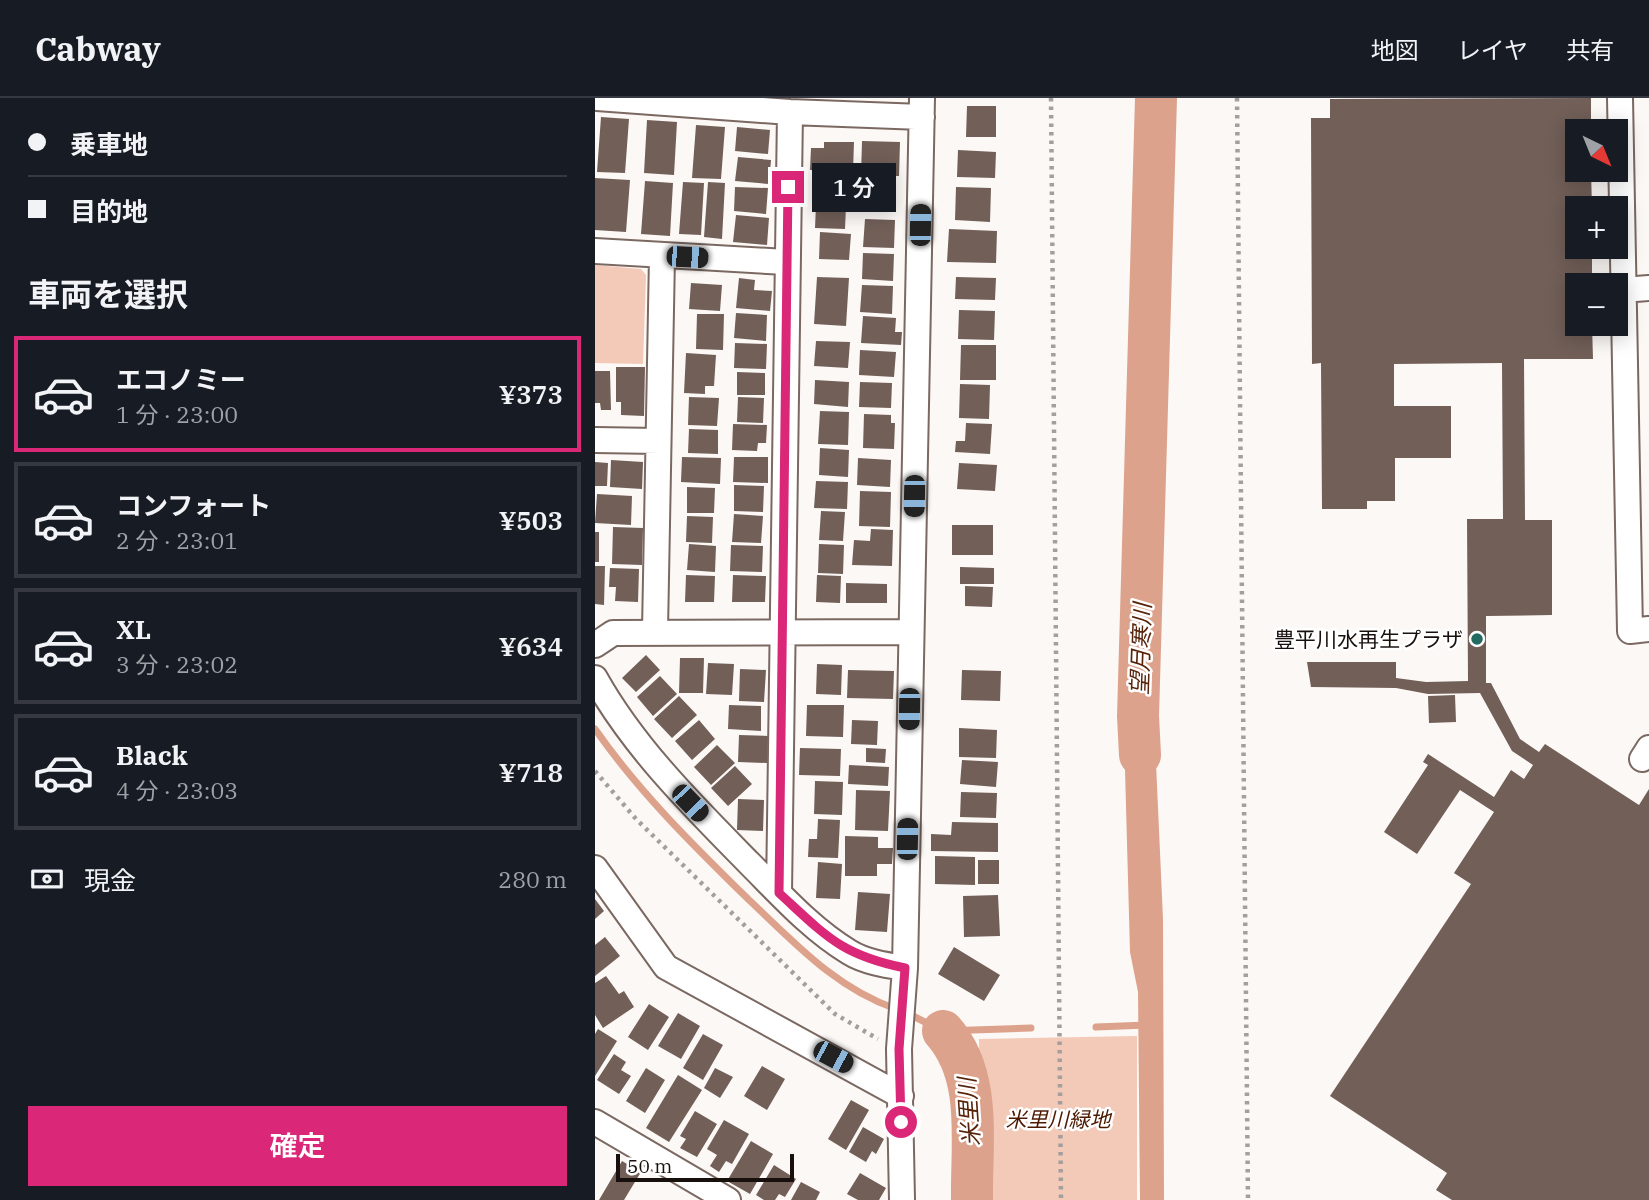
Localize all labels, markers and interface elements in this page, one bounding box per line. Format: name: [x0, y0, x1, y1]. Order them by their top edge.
text: Cabway: [35, 27, 161, 70]
text: 地図: [1371, 34, 1419, 66]
text: レイヤ: [1457, 34, 1528, 66]
text: 共有: [1566, 34, 1614, 66]
north arrow: [1565, 119, 1627, 182]
map controls: [1565, 119, 1628, 336]
text: 乗車地: [70, 127, 148, 161]
callout: 1 分: [813, 162, 897, 212]
route end: [772, 171, 804, 203]
text: 1 分: [833, 172, 875, 202]
text: 目的地: [70, 194, 148, 228]
button: +: [1565, 196, 1628, 259]
car: [910, 204, 931, 246]
car: [666, 245, 709, 269]
text: 車両を選択: [28, 273, 188, 315]
button: −: [1565, 273, 1628, 336]
text: エコノミー: [116, 362, 246, 396]
icon: car: [32, 363, 95, 426]
text: ¥373: [499, 377, 563, 411]
text: 1 分 · 23:00: [116, 399, 238, 429]
car: [904, 475, 925, 517]
text: コンフォート: [116, 488, 271, 522]
icon: car: [32, 489, 95, 552]
text: ¥503: [499, 503, 563, 537]
text: 2 分 · 23:01: [116, 525, 238, 555]
water label: 望月寒川: [1123, 600, 1157, 695]
text: XL: [116, 612, 151, 646]
icon: car: [32, 615, 95, 678]
place label: 豊平川水再生プラザ: [1274, 625, 1463, 653]
text: ¥634: [499, 629, 563, 663]
marker: 豊平川水再生プラザ: [1469, 631, 1485, 647]
text: 3 分 · 23:02: [116, 649, 238, 679]
car: [899, 688, 920, 730]
text: Black: [116, 738, 188, 772]
icon: car: [32, 741, 95, 804]
text: ¥718: [499, 755, 563, 789]
text: 4 分 · 23:03: [116, 775, 238, 805]
car: [668, 781, 713, 825]
car: [897, 818, 918, 860]
icon: cash: [28, 860, 66, 898]
text: 現金: [84, 863, 136, 897]
text: 280 m: [498, 864, 567, 894]
car: [810, 1038, 857, 1076]
water label: 米里川: [950, 1074, 985, 1147]
park label: 米里川緑地: [1006, 1105, 1112, 1133]
button: 確定: [28, 1106, 567, 1186]
route start: [885, 1106, 917, 1138]
scale bar: [616, 1151, 795, 1183]
text: 50 m: [627, 1154, 672, 1178]

